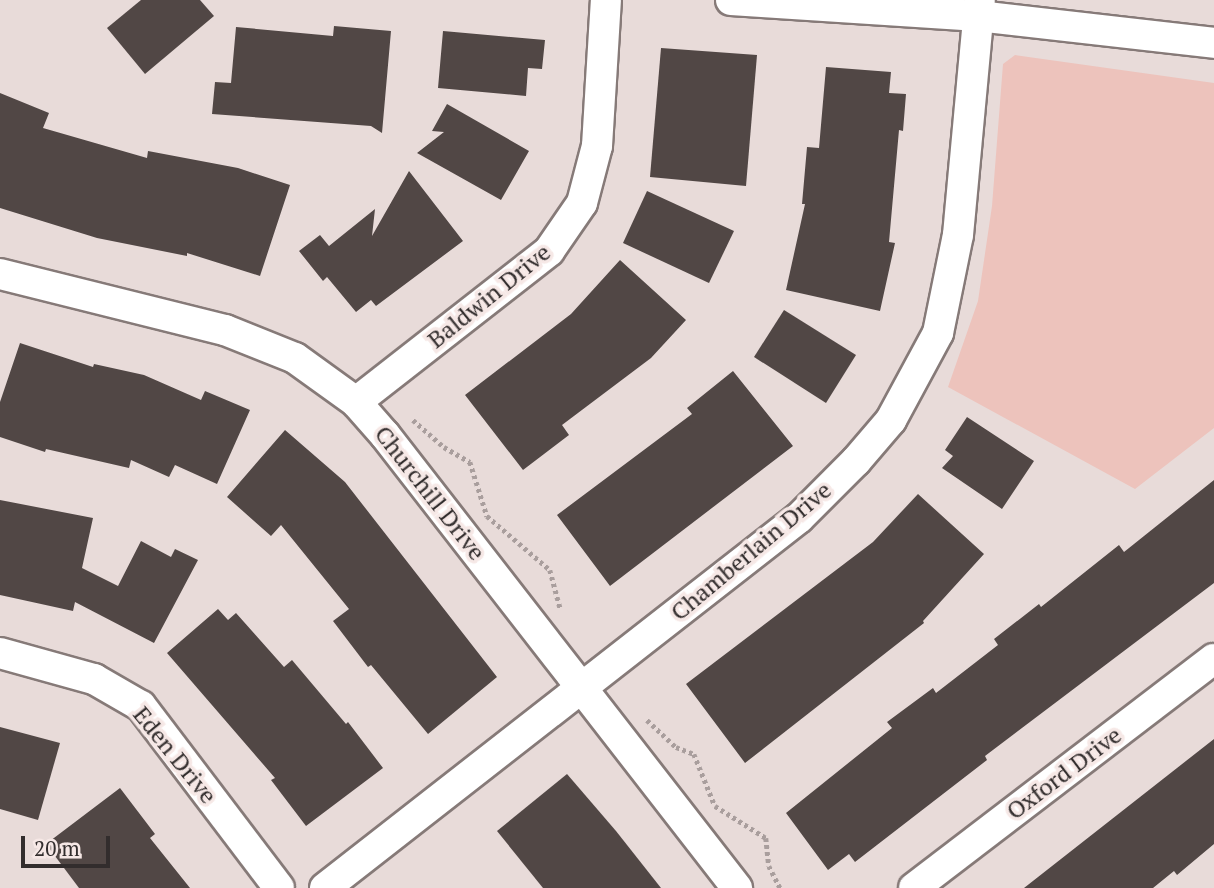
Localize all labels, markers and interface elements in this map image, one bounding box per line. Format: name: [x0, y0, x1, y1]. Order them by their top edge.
street label: Baldwin Drive: [422, 238, 556, 354]
street label: Churchill Drive: [369, 420, 491, 566]
street label: Chamberlain Drive: [665, 475, 837, 627]
street label: Eden Drive: [127, 701, 223, 809]
street label: Oxford Drive: [1001, 720, 1127, 826]
scale bar: [24, 822, 114, 866]
text: 20 m: [34, 834, 80, 862]

